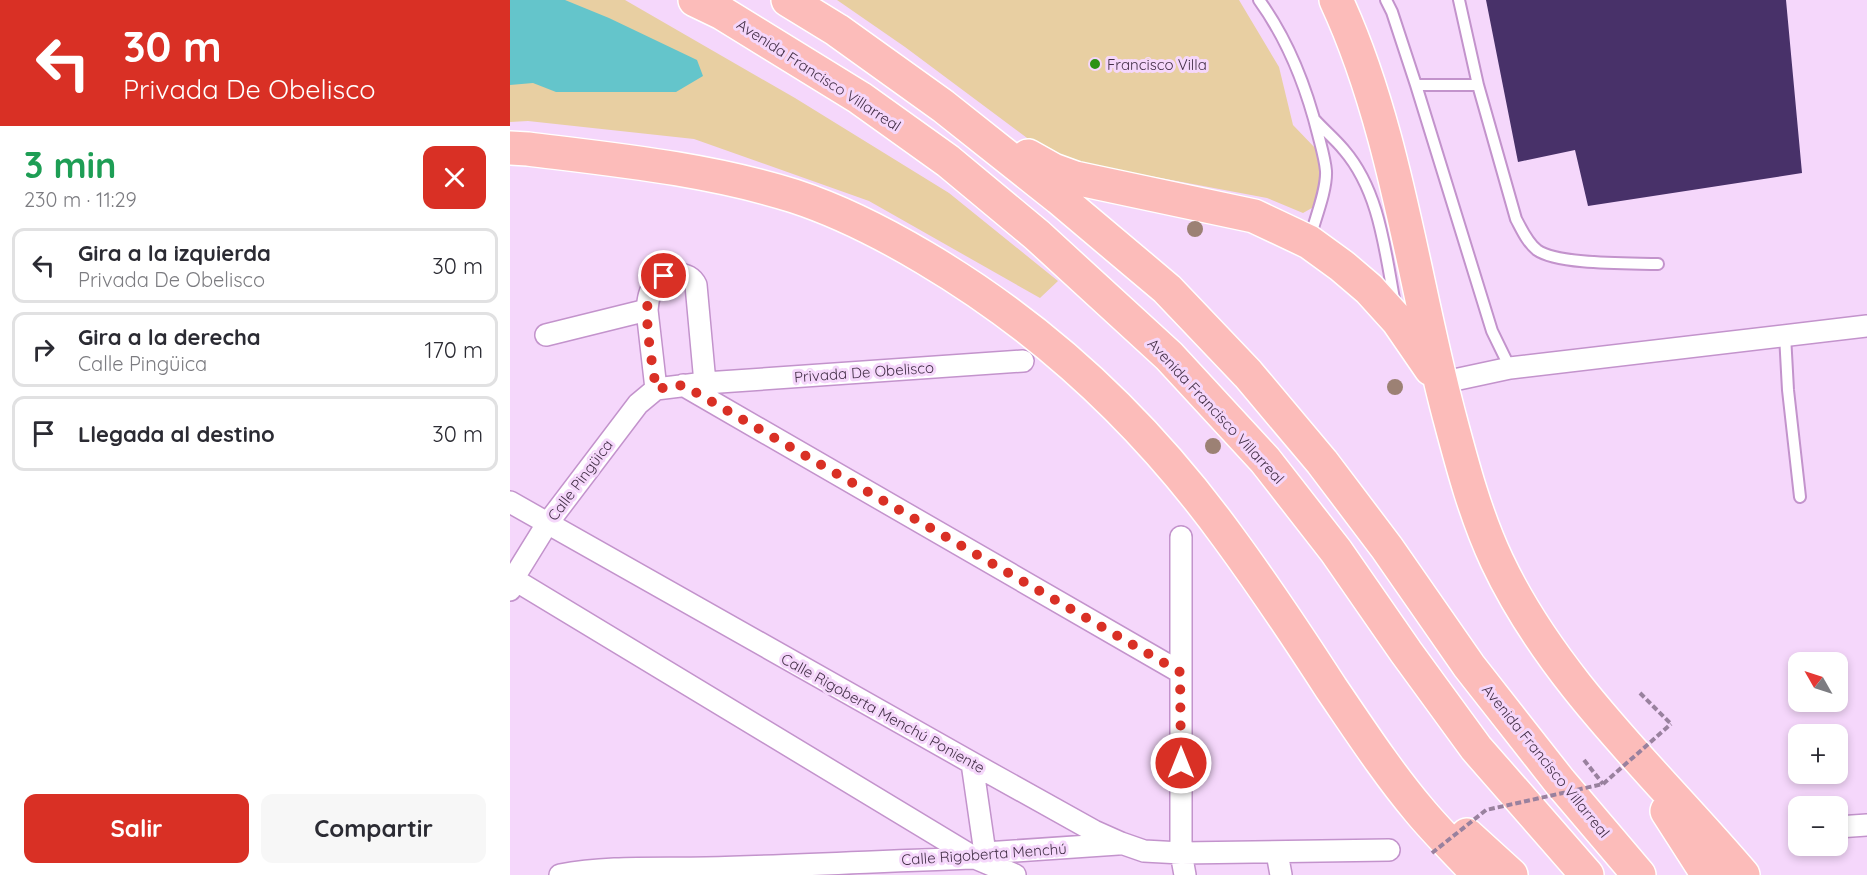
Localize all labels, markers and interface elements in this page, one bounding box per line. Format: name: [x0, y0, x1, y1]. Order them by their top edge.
street label: Avenida Francisco Villarreal: [733, 15, 905, 135]
text: 30 m: [123, 20, 222, 73]
icon: left: [24, 24, 102, 102]
place label: Francisco Villa: [1107, 55, 1207, 74]
marker: Francisco Villa: [1088, 57, 1102, 71]
text: Privada De Obelisco: [123, 72, 375, 106]
text: 3 min: [24, 142, 117, 187]
button: close: [423, 146, 486, 209]
text: 230 m · 11:29: [24, 187, 137, 212]
text: Gira a la izquierda: [78, 239, 271, 267]
icon: left: [27, 249, 60, 282]
pin: [638, 250, 689, 301]
text: 30 m: [432, 252, 483, 280]
icon: arrive: [647, 259, 680, 292]
text: Privada De Obelisco: [78, 267, 265, 292]
text: Gira a la derecha: [78, 323, 261, 351]
icon: right: [27, 333, 60, 366]
street label: Avenida Francisco Villarreal: [1144, 334, 1288, 488]
text: 170 m: [424, 336, 483, 364]
text: Calle Pingüica: [78, 351, 207, 376]
street label: Privada De Obelisco: [793, 358, 935, 386]
icon: arrive: [27, 417, 60, 450]
text: Llegada al destino: [78, 420, 275, 448]
text: 30 m: [432, 420, 483, 448]
street label: Calle Pingüica: [543, 436, 617, 524]
street label: Calle Rigoberta Menchú Poniente: [778, 649, 988, 777]
north arrow: [1788, 652, 1848, 712]
map controls: [1788, 652, 1848, 856]
street label: Avenida Francisco Villarreal: [1478, 680, 1614, 842]
button: +: [1788, 724, 1848, 784]
position arrow: [1149, 731, 1213, 795]
button: Salir: [24, 794, 249, 863]
button: Compartir: [261, 794, 486, 863]
button: −: [1788, 796, 1848, 856]
street label: Calle Rigoberta Menchú: [901, 839, 1067, 869]

